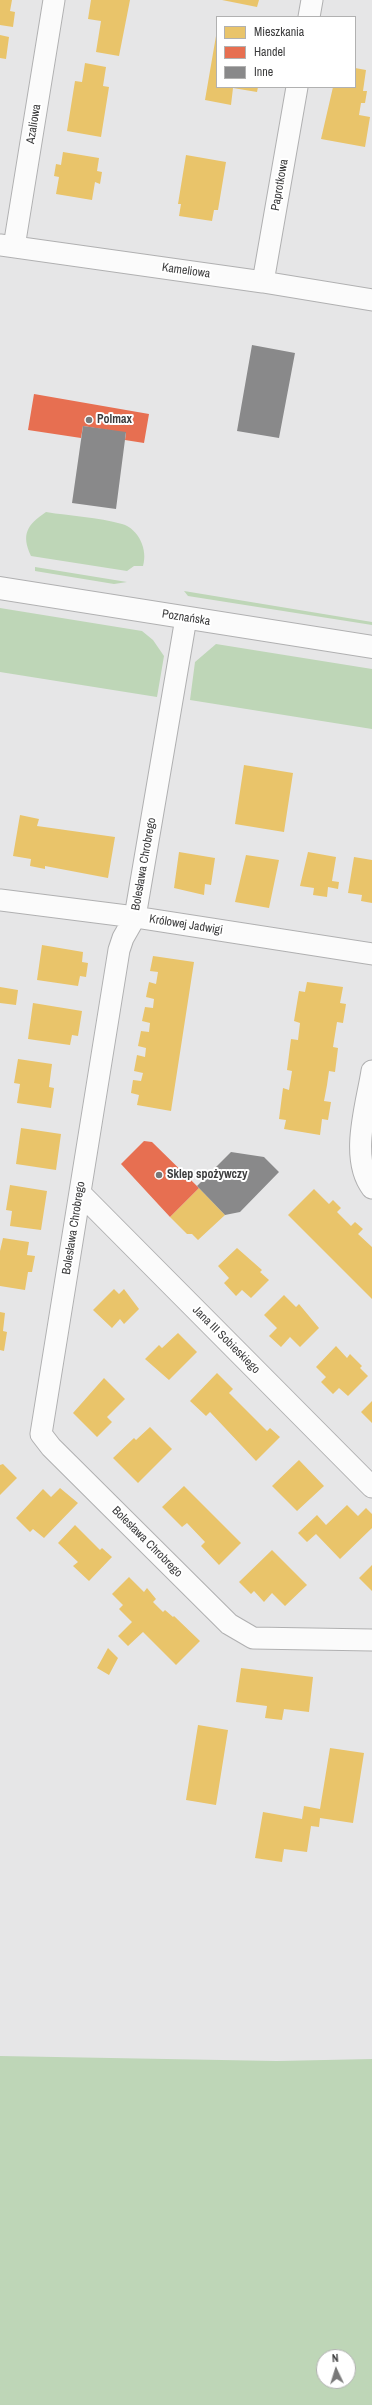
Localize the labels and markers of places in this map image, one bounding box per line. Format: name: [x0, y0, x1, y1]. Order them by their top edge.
place label: Polmax: [97, 413, 132, 427]
marker: Polmax: [84, 415, 94, 425]
place label: Sklep spożywczy: [167, 1168, 247, 1182]
marker: Sklep spożywczy: [154, 1170, 164, 1180]

